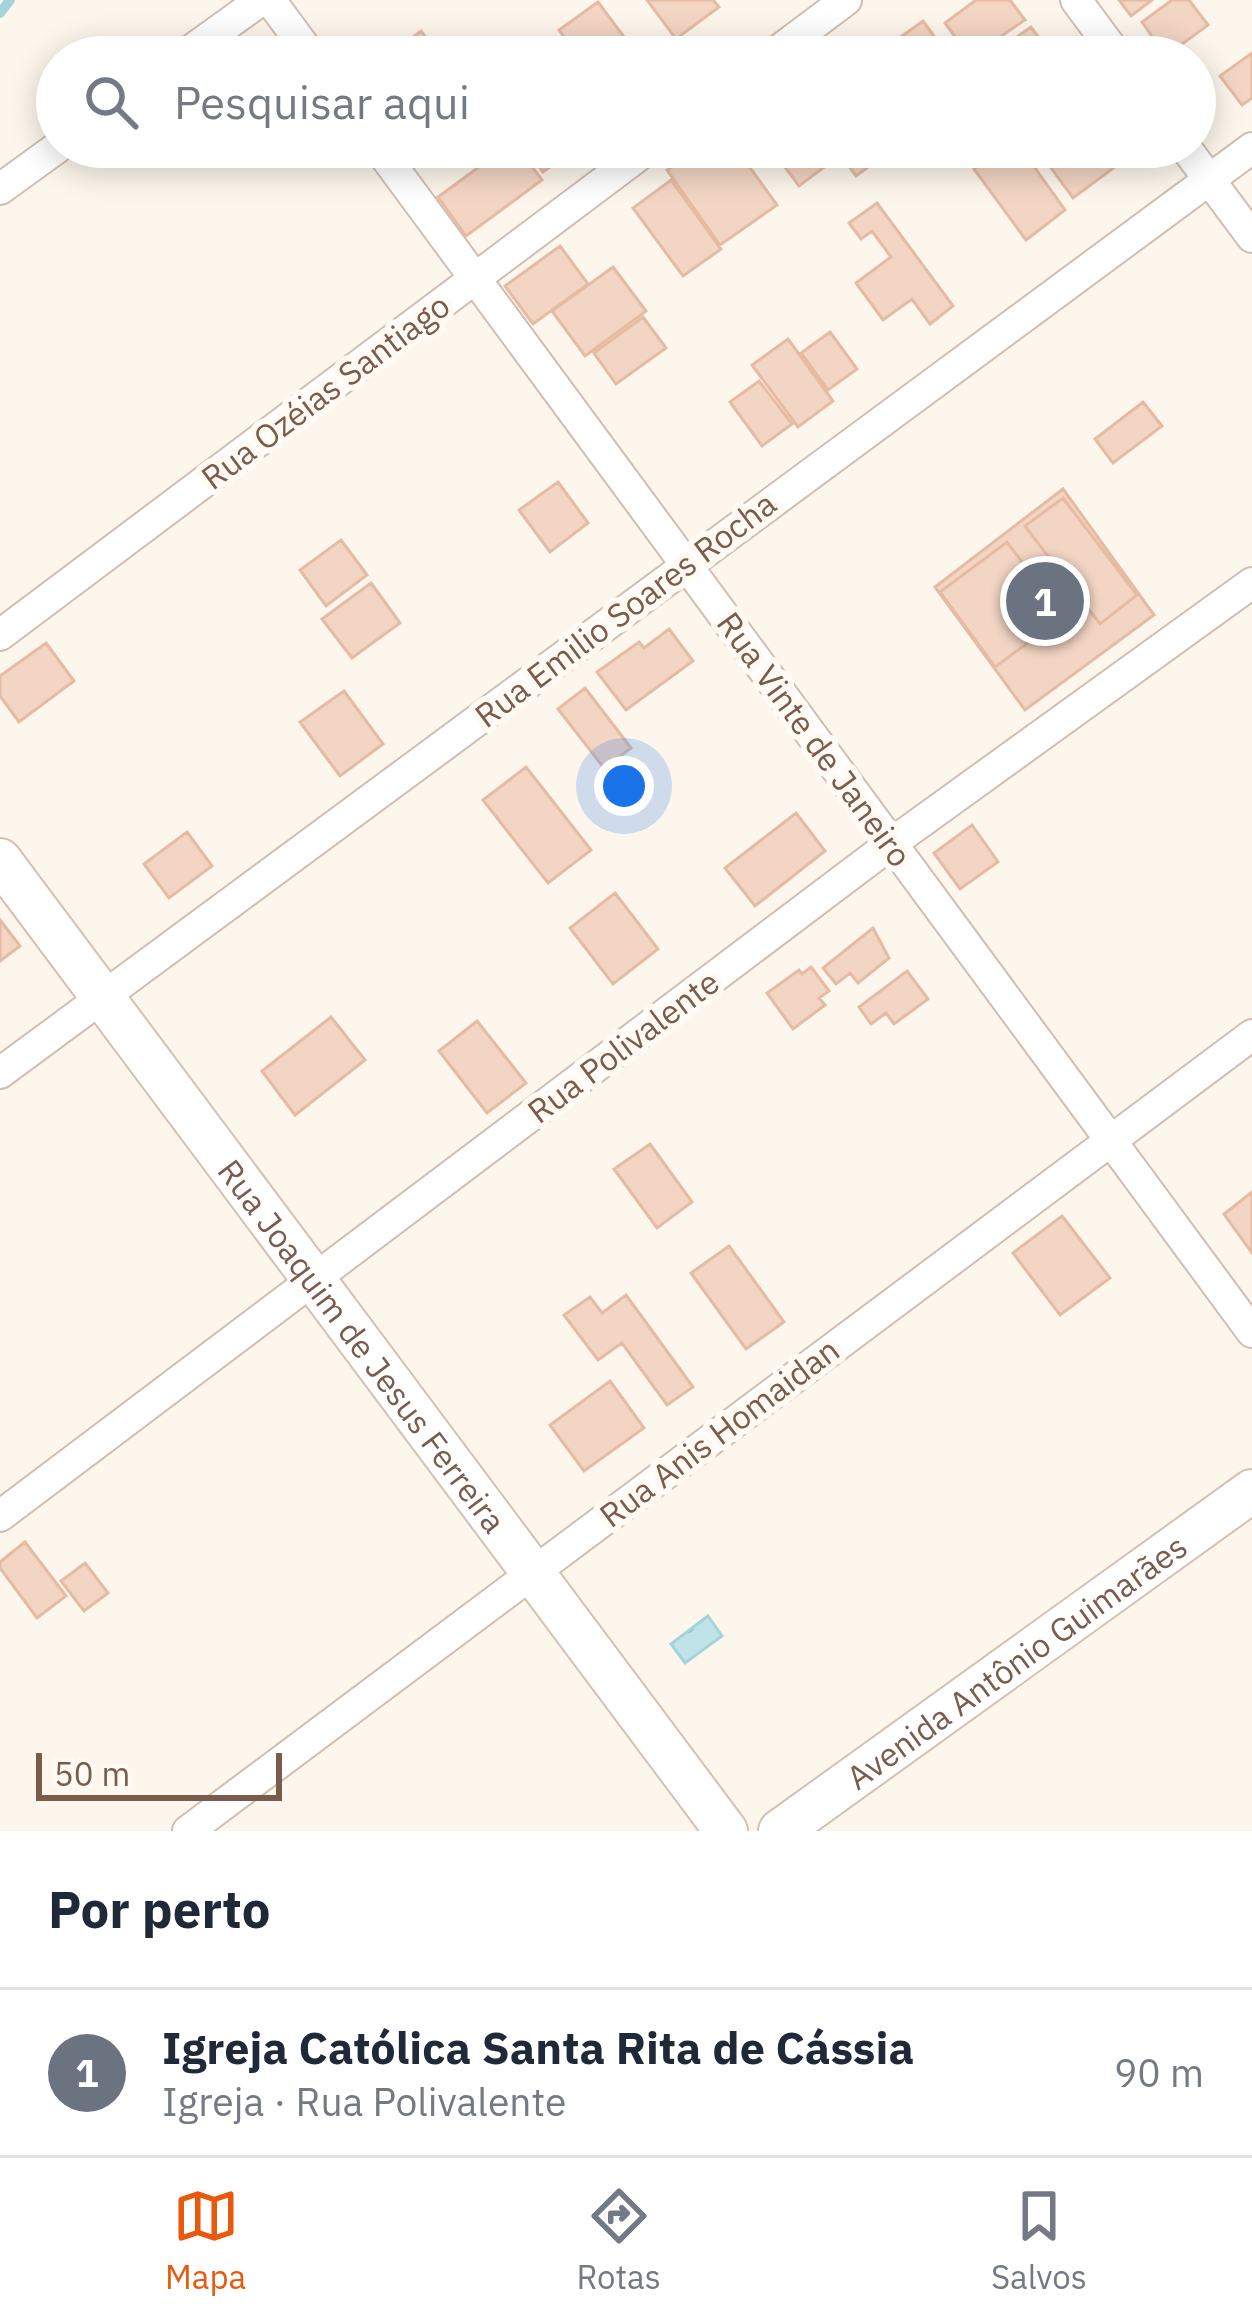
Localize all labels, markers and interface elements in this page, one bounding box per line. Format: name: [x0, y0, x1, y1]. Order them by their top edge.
search box: [36, 36, 1216, 168]
icon: search: [78, 69, 144, 135]
text: Pesquisar aqui: [174, 73, 470, 131]
street label: Rua Ozéias Santiago: [192, 284, 458, 498]
street label: Rua Emilio Soares Rocha: [466, 482, 784, 736]
pin: 1: [1006, 556, 1084, 646]
street label: Rua Vinte de Janeiro: [708, 603, 922, 875]
your location: [594, 756, 654, 816]
street label: Rua Polivalente: [518, 960, 728, 1132]
street label: Rua Joaquim de Jesus Ferreira: [209, 1150, 516, 1541]
street label: Rua Anis Homaidan: [591, 1328, 847, 1536]
street label: Avenida Antônio Guimarães: [837, 1524, 1195, 1798]
scale bar: [36, 1747, 282, 1800]
text: 50 m: [54, 1752, 130, 1795]
text: Por perto: [48, 1876, 270, 1942]
text: Igreja Católica Santa Rita de Cássia: [162, 2018, 914, 2076]
text: 1: [75, 2047, 99, 2098]
text: 90 m: [1114, 2047, 1204, 2098]
text: Igreja · Rua Polivalente: [162, 2076, 566, 2127]
tab: Mapa: [165, 2183, 246, 2298]
tab: Rotas: [576, 2183, 661, 2298]
tab: Salvos: [991, 2183, 1087, 2298]

